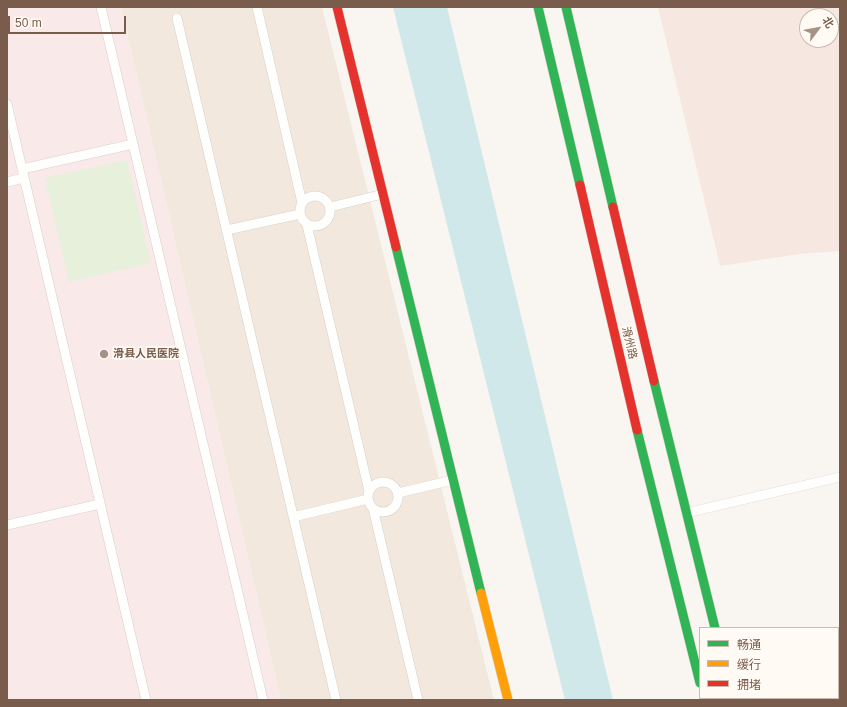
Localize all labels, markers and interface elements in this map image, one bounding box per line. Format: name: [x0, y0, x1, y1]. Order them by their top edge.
scale bar: [10, 8, 128, 34]
north arrow: [799, 8, 839, 48]
text: 北: [820, 14, 836, 30]
text: 50 m: [15, 16, 42, 30]
street label: 滑州路: [619, 325, 639, 361]
place label: 滑县人民医院: [113, 347, 179, 361]
marker: 滑县人民医院: [98, 348, 110, 360]
legend: [699, 627, 839, 699]
text: 畅通: [737, 638, 761, 652]
text: 缓行: [737, 658, 761, 672]
text: 拥堵: [737, 678, 761, 692]

